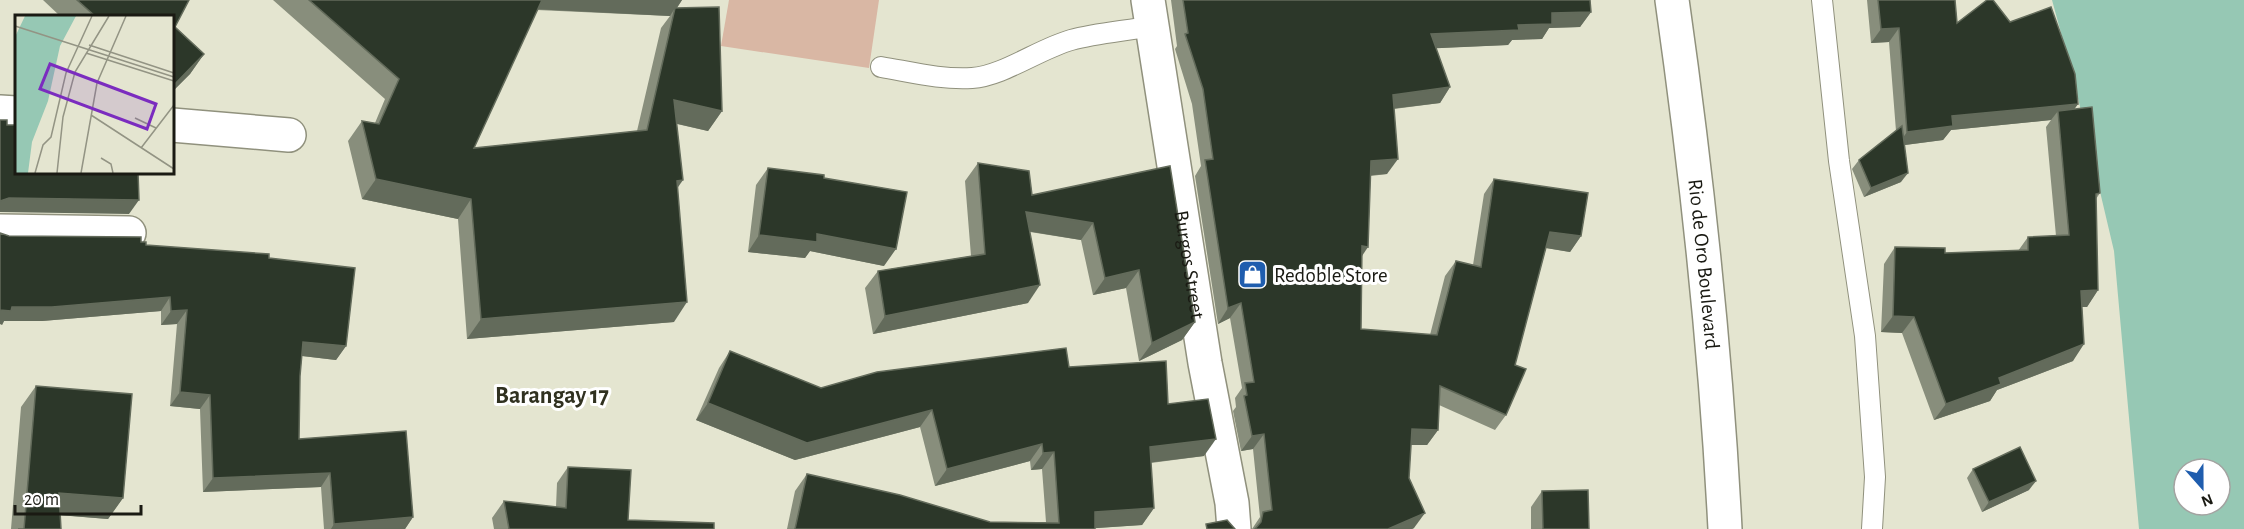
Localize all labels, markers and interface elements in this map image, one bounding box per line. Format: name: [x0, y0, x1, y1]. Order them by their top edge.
inset map: [15, 15, 174, 174]
street label: Rio de Oro Boulevard: [1685, 178, 1723, 350]
street label: Burgos Street: [1171, 209, 1209, 321]
shop icon: Redoble Store: [1237, 259, 1269, 291]
place label: Redoble Store: [1274, 265, 1388, 286]
district label: Barangay 17: [495, 384, 609, 408]
north arrow: [2172, 457, 2232, 517]
scale bar: [15, 478, 141, 516]
text: 20 m: [24, 491, 59, 509]
text: N: [2199, 491, 2215, 510]

